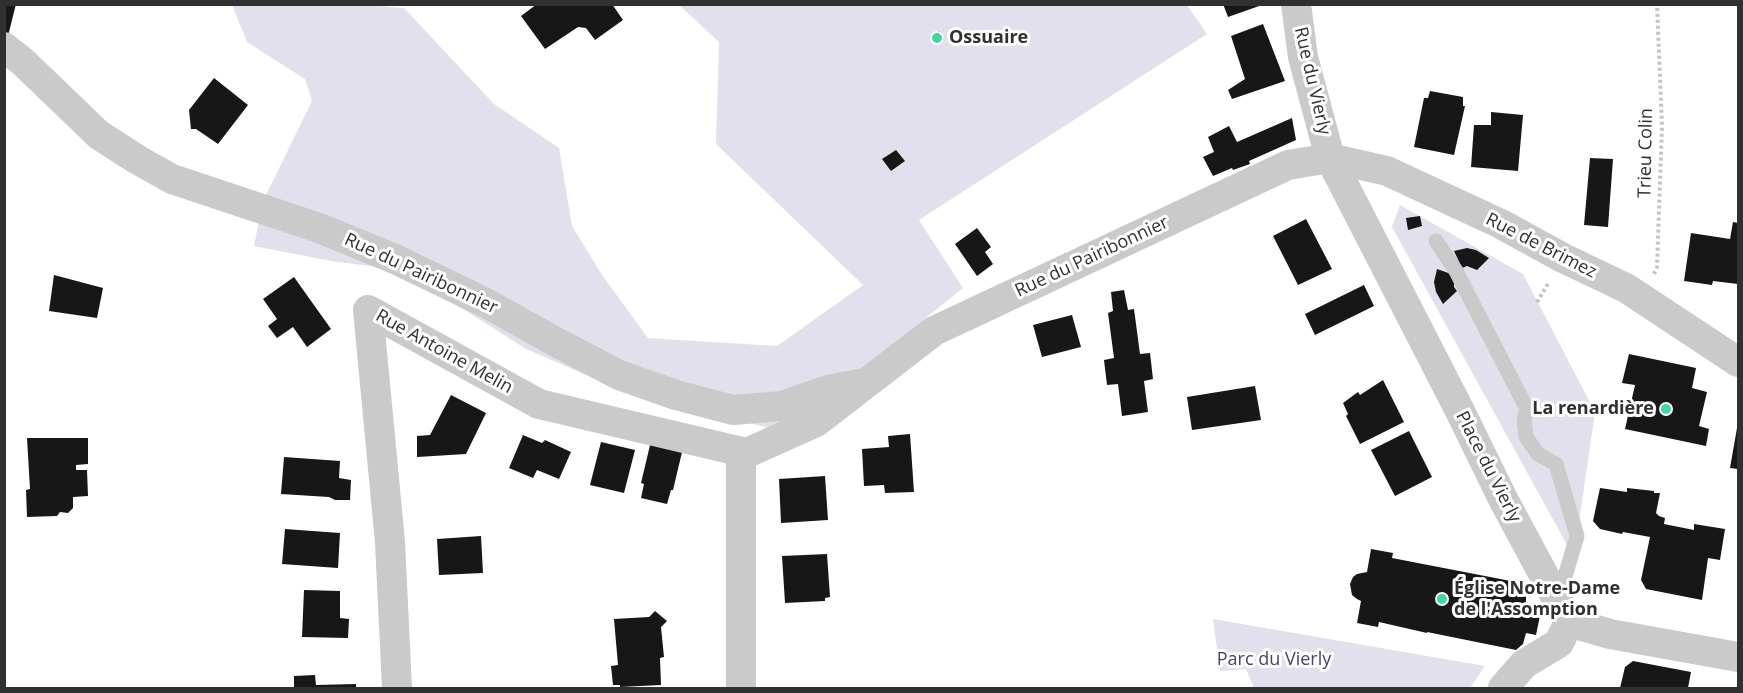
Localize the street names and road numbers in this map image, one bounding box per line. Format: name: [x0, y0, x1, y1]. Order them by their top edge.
street label: Rue du Vierly: [1289, 25, 1335, 137]
street label: Trieu Colin: [1634, 108, 1658, 198]
street label: Rue de Brimez: [1482, 209, 1600, 283]
street label: Rue du Pairibonnier: [1012, 212, 1172, 302]
street label: Rue du Pairibonnier: [341, 229, 501, 319]
street label: Rue Antoine Melin: [372, 305, 516, 399]
street label: Place du Vierly: [1451, 408, 1525, 526]

